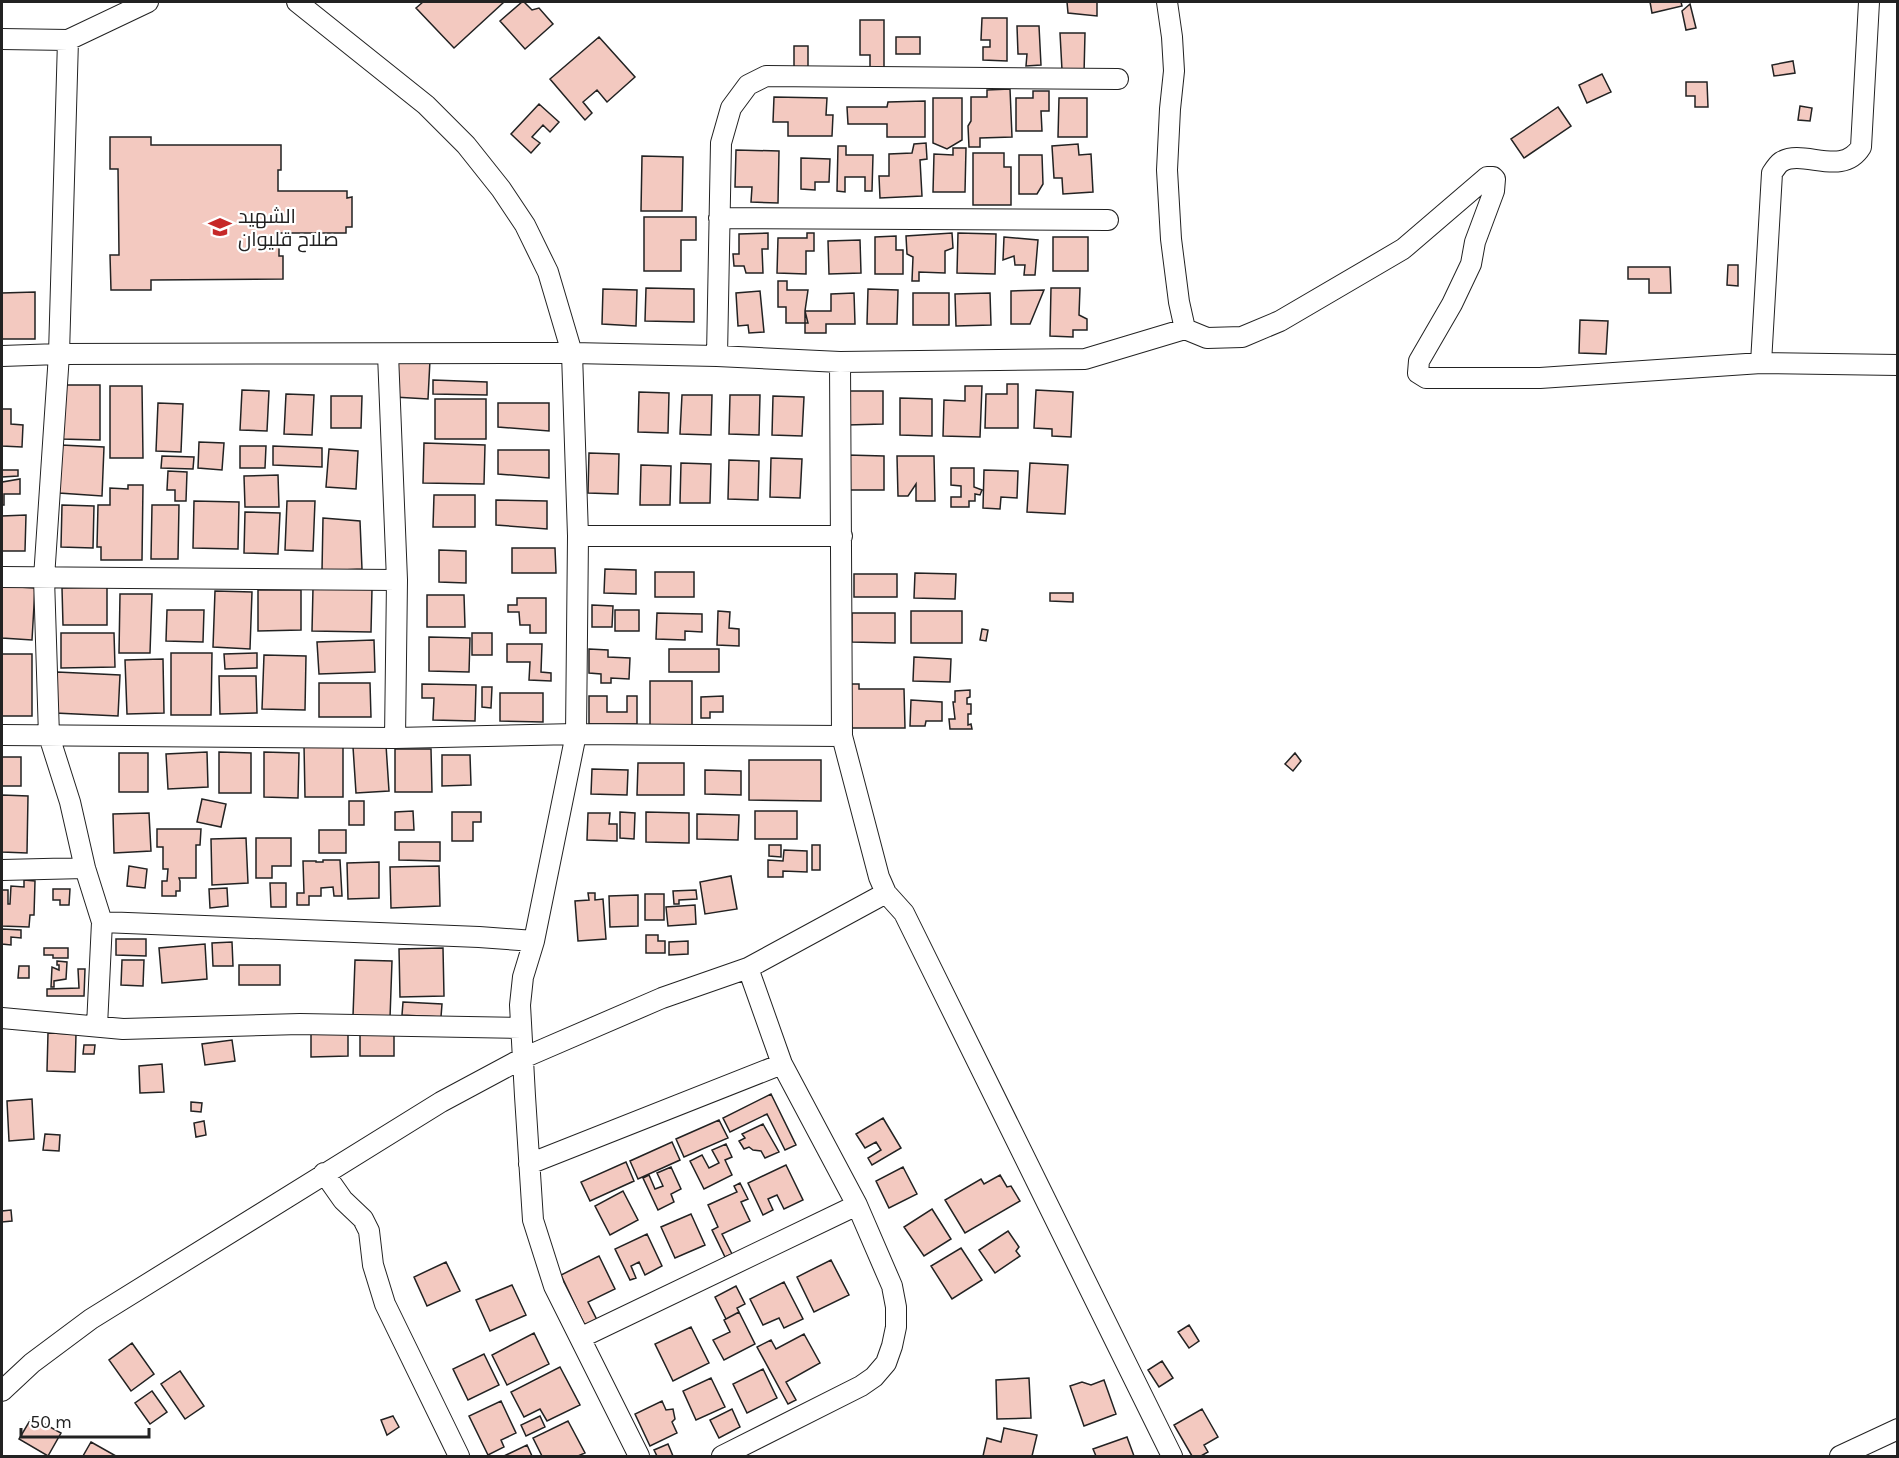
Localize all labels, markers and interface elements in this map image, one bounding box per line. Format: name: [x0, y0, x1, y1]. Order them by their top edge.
place label: الشهيد صلاح قليوان: [238, 205, 339, 253]
school or university icon: الشهيد صلاح قليوان: [207, 214, 233, 240]
scale bar: [21, 1401, 148, 1439]
text: 50 m: [30, 1411, 72, 1433]

